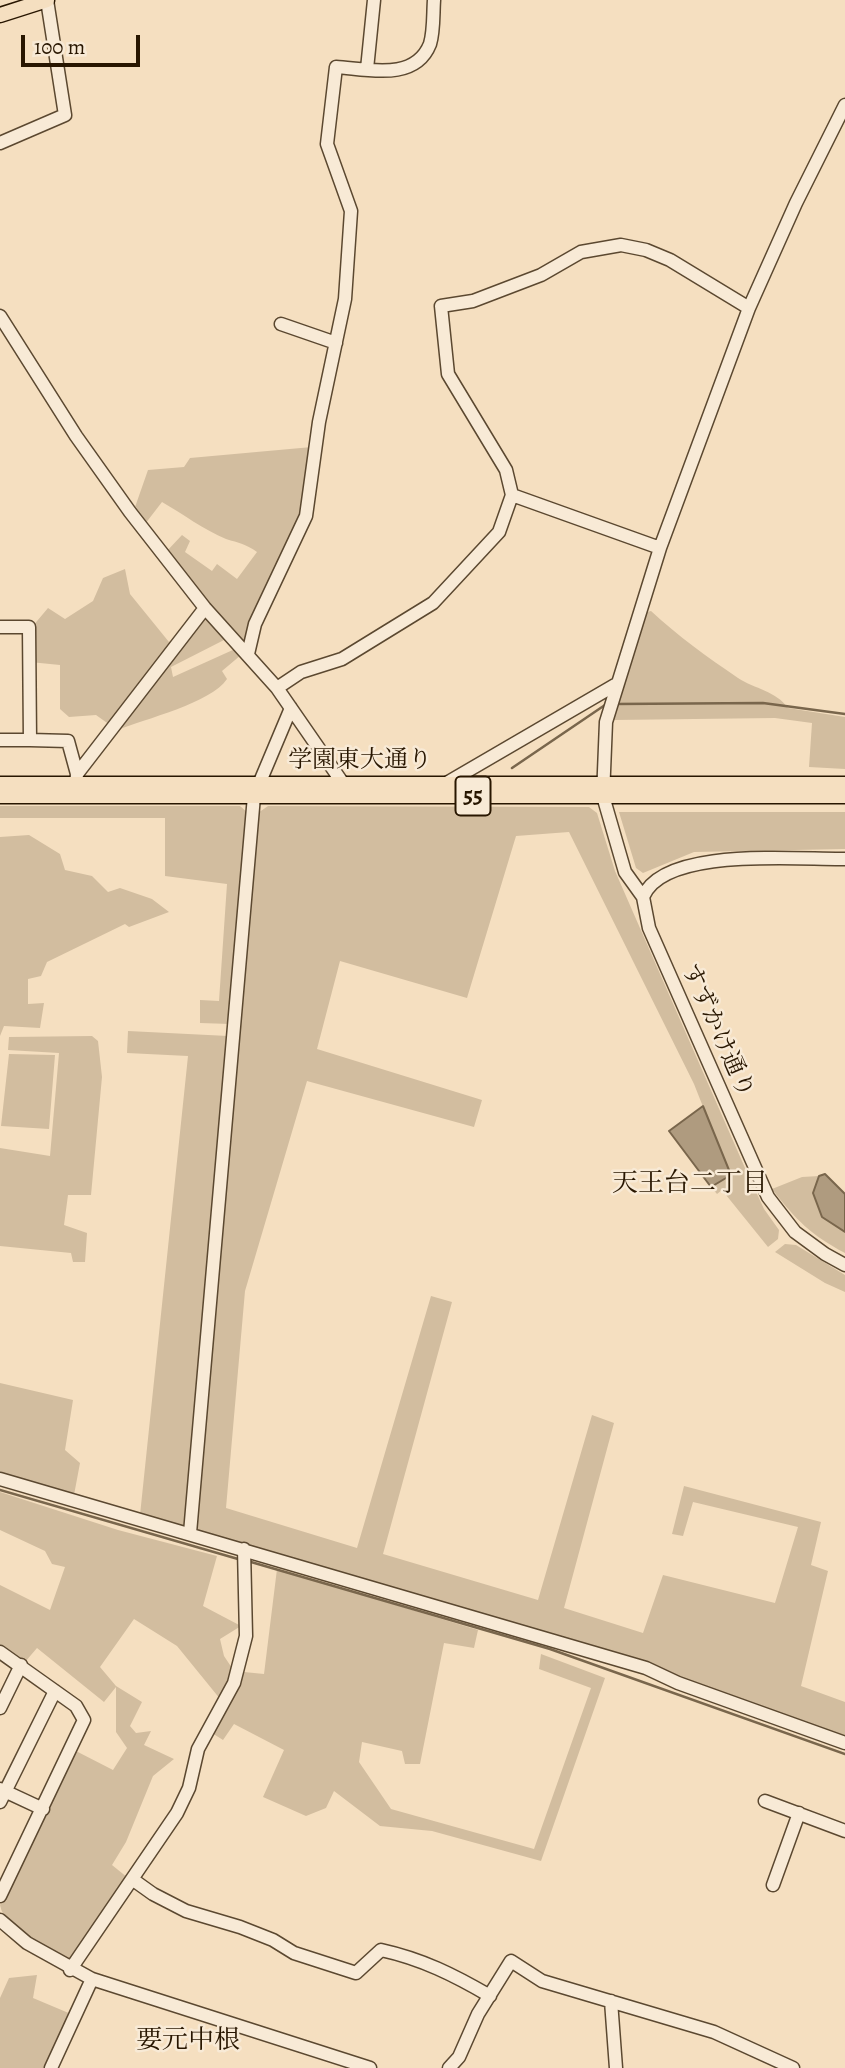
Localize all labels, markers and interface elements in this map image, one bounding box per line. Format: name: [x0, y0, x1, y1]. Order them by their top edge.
scale bar: [24, 21, 144, 65]
text: 100 m: [34, 33, 85, 61]
street label: 学園東大通り: [288, 747, 432, 775]
road number: 55: [456, 776, 490, 816]
street label: すずかけ通り: [675, 959, 759, 1103]
district label: 天王台二丁目: [612, 1169, 768, 1201]
district label: 要元中根: [136, 2026, 240, 2058]

